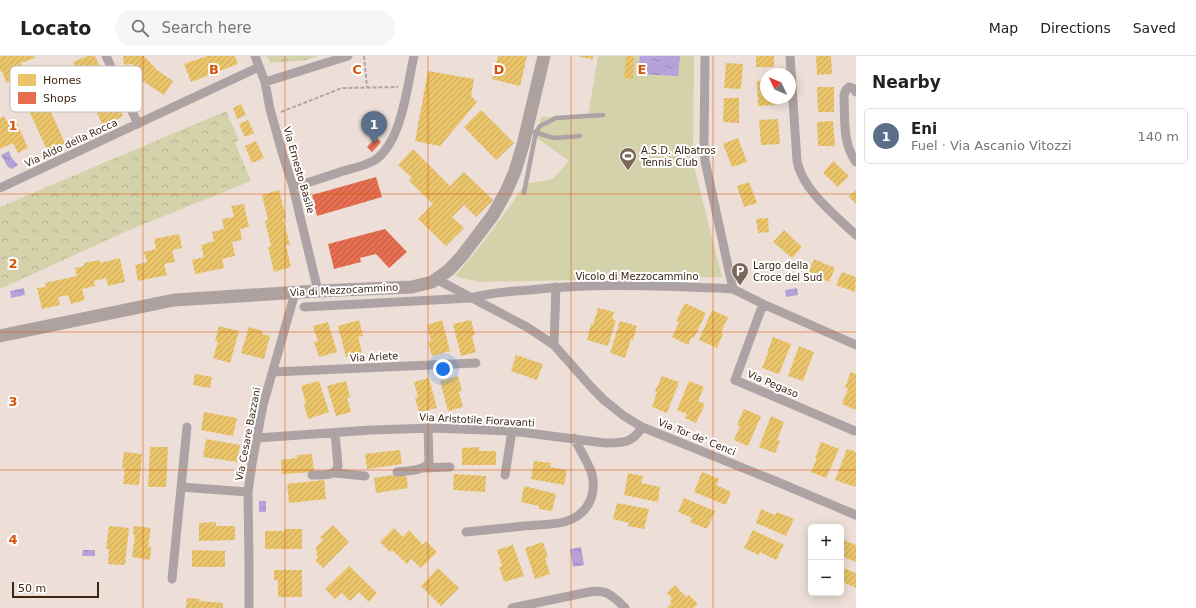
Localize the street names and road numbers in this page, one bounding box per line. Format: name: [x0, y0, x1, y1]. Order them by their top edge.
street label: Via Aldo della Rocca: [23, 117, 119, 169]
street label: Via Ernesto Basile: [281, 125, 317, 215]
street label: Vicolo di Mezzocammino: [575, 271, 699, 282]
street label: Via di Mezzocammino: [289, 282, 399, 298]
street label: Via Ariete: [349, 350, 399, 364]
street label: Via Pegaso: [746, 368, 800, 400]
street label: Via Cesare Bazzani: [234, 386, 262, 482]
street label: Via Aristotile Fioravanti: [419, 411, 535, 429]
street label: Via Tor de' Cenci: [657, 416, 737, 458]

